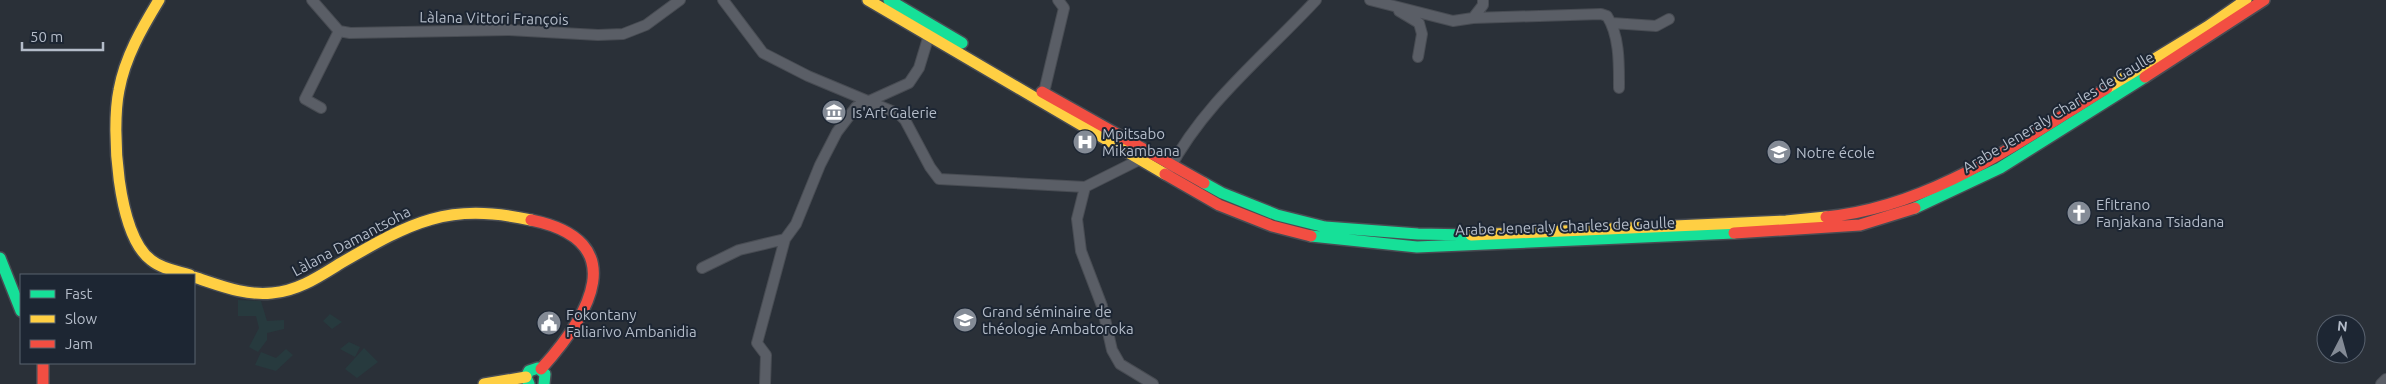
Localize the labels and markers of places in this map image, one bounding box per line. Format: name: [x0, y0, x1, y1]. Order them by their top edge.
museum icon: Is'Art Galerie: [821, 99, 847, 125]
place label: Is'Art Galerie: [852, 104, 937, 121]
place label: Mpitsabo Mikambana: [1102, 125, 1180, 159]
hospital icon: Mpitsabo Mikambana: [1072, 129, 1098, 155]
school or university icon: Notre école: [1766, 139, 1792, 165]
place label: Notre école: [1796, 144, 1875, 161]
place label: Efitrano Fanjakana Tsiadana: [2096, 196, 2224, 230]
church icon: Efitrano Fanjakana Tsiadana: [2066, 200, 2092, 226]
place label: Grand séminaire de théologie Ambatoroka: [982, 303, 1134, 337]
place label: Fokontany Faliarivo Ambanidia: [566, 306, 697, 340]
school or university icon: Grand séminaire de théologie Ambatoroka: [952, 307, 978, 333]
public building icon: Fokontany Faliarivo Ambanidia: [536, 310, 562, 336]

